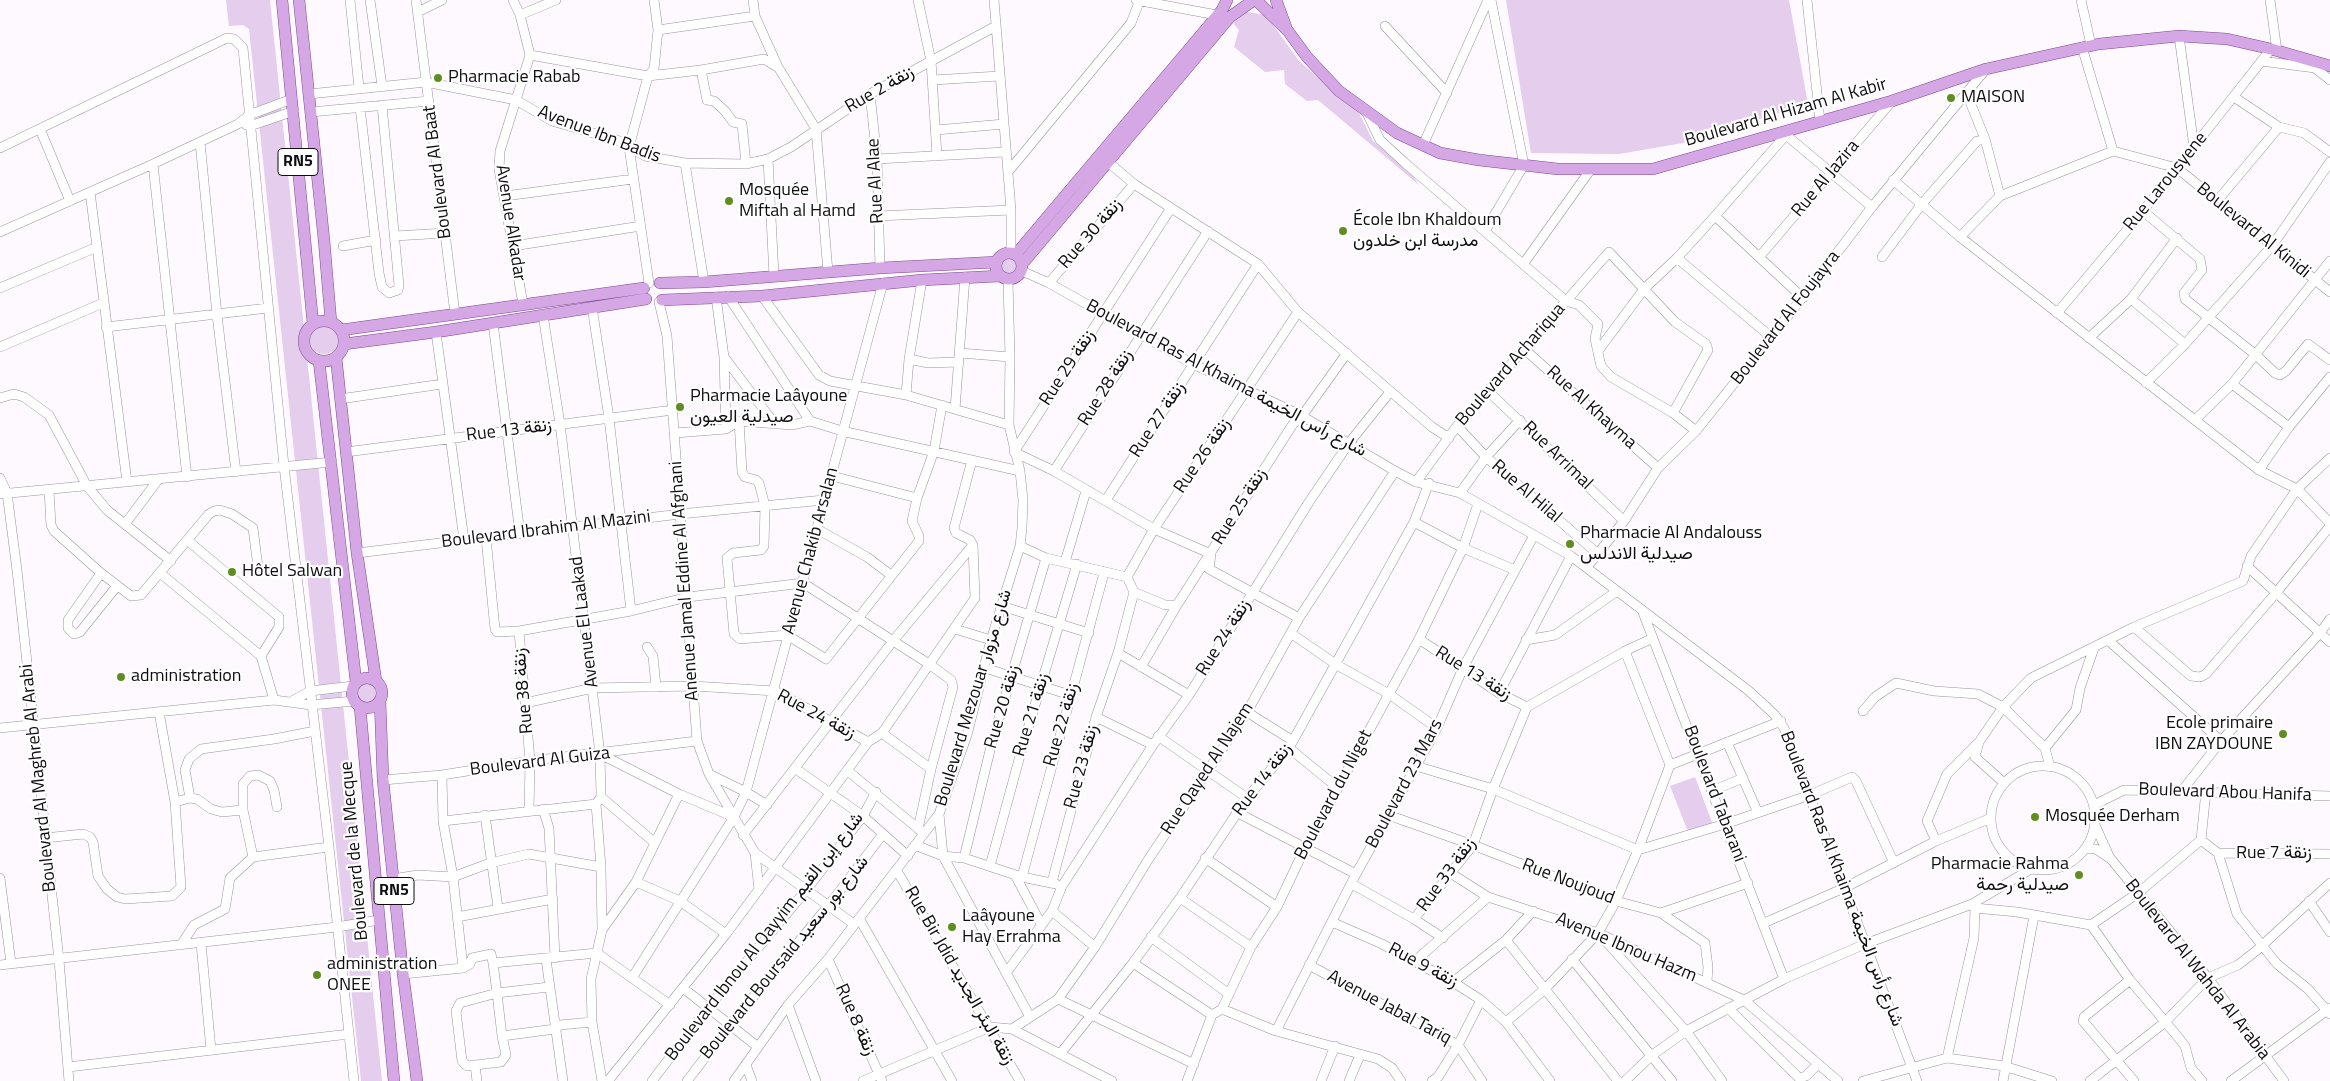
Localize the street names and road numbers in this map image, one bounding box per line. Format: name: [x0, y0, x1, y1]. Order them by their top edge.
street label: Rue 2 زنقة: [842, 62, 918, 118]
street label: Boulevard Al Hizam Al Kabir: [1682, 74, 1890, 152]
street label: Avenue Ibn Badis: [535, 102, 663, 168]
street label: Boulevard Al Baat: [419, 104, 457, 240]
street label: Rue Larousyene: [2120, 128, 2212, 236]
street label: Rue Al Jazira: [1787, 136, 1865, 222]
street label: Rue Al Alae: [863, 138, 889, 224]
road number: RN5: [278, 148, 318, 176]
street label: Avenue Alkadar: [490, 163, 530, 283]
street label: Boulevard Al Kinidi: [2192, 178, 2314, 284]
street label: Rue 30 زنقة: [1055, 194, 1127, 274]
street label: Boulevard Al Foujayra: [1727, 247, 1845, 389]
street label: Boulevard Ras Al Khaima شارع رأس الخيمة: [1082, 296, 1370, 462]
street label: Boulevard Achariqua: [1452, 299, 1570, 431]
street label: Rue 29 زنقة: [1035, 326, 1101, 410]
street label: Rue 28 زنقة: [1074, 346, 1138, 430]
street label: Rue Al Khayma: [1541, 362, 1641, 454]
street label: Rue 27 زنقة: [1125, 378, 1191, 462]
street label: Rue 26 زنقة: [1170, 414, 1236, 498]
street label: Rue 13 زنقة: [465, 415, 553, 447]
street label: Rue Arrimal: [1517, 417, 1597, 495]
street label: Rue Al Hilal: [1486, 456, 1566, 528]
street label: Anenue Jamal Eddine Al Afghani: [666, 460, 704, 702]
street label: Avenue Chakib Arsalan: [778, 465, 844, 637]
street label: Rue 25 زنقة: [1208, 465, 1272, 549]
street label: Boulevard Ibrahim Al Mazini: [440, 506, 652, 554]
street label: Avenue El Laakad: [566, 555, 604, 689]
street label: Boulevard Mezouar شارع مزوار: [931, 587, 1017, 809]
street label: Rue 24 زنقة: [1192, 596, 1256, 680]
street label: Rue 13 زنقة: [1431, 642, 1515, 706]
street label: Rue 38 زنقة: [509, 647, 539, 735]
street label: Boulevard Al Maghreb Al Arabi: [16, 663, 62, 893]
street label: Rue 20 زنقة: [981, 663, 1025, 751]
street label: Rue 21 زنقة: [1009, 671, 1055, 759]
street label: Rue 22 زنقة: [1040, 681, 1084, 769]
street label: Rue 24 زنقة: [773, 685, 859, 745]
street label: Rue Qayed Al Najem: [1157, 699, 1259, 839]
street label: Boulevard 23 Mars: [1362, 716, 1448, 852]
street label: Rue 23 زنقة: [1060, 723, 1104, 811]
street label: Boulevard Tabarani: [1678, 723, 1750, 865]
street label: Boulevard du Niget: [1291, 726, 1377, 864]
street label: Boulevard Ras Al Khaima شارع رأس الخيمة: [1775, 728, 1907, 1030]
street label: Rue 14 زنقة: [1228, 739, 1298, 821]
street label: Boulevard Al Guiza: [469, 743, 611, 781]
street label: Boulevard de la Mecque: [336, 760, 374, 942]
street label: Boulevard Abou Hanifa: [2138, 779, 2312, 807]
street label: Boulevard Ibnou Al Qayyim شارع إبن القيم: [661, 808, 869, 1066]
street label: Rue 33 زنقة: [1413, 834, 1481, 916]
street label: Rue 7 زنقة: [2236, 843, 2312, 865]
street label: Boulevard Boursaid شارع بور سعيد: [696, 852, 874, 1064]
street label: Rue Noujoud: [1519, 854, 1617, 910]
street label: Boulevard Al Wahda Al Arabia: [2120, 875, 2274, 1065]
road number: RN5: [374, 878, 414, 904]
street label: Rue Bir Jdid زنقة البئر الجديد: [899, 883, 1019, 1069]
street label: Avenue Ibnou Hazm: [1552, 909, 1700, 987]
street label: Rue 9 زنقة: [1384, 939, 1462, 993]
street label: Avenue Jabal Tariq: [1323, 966, 1455, 1050]
street label: Rue 8 زنقة: [830, 981, 880, 1059]

